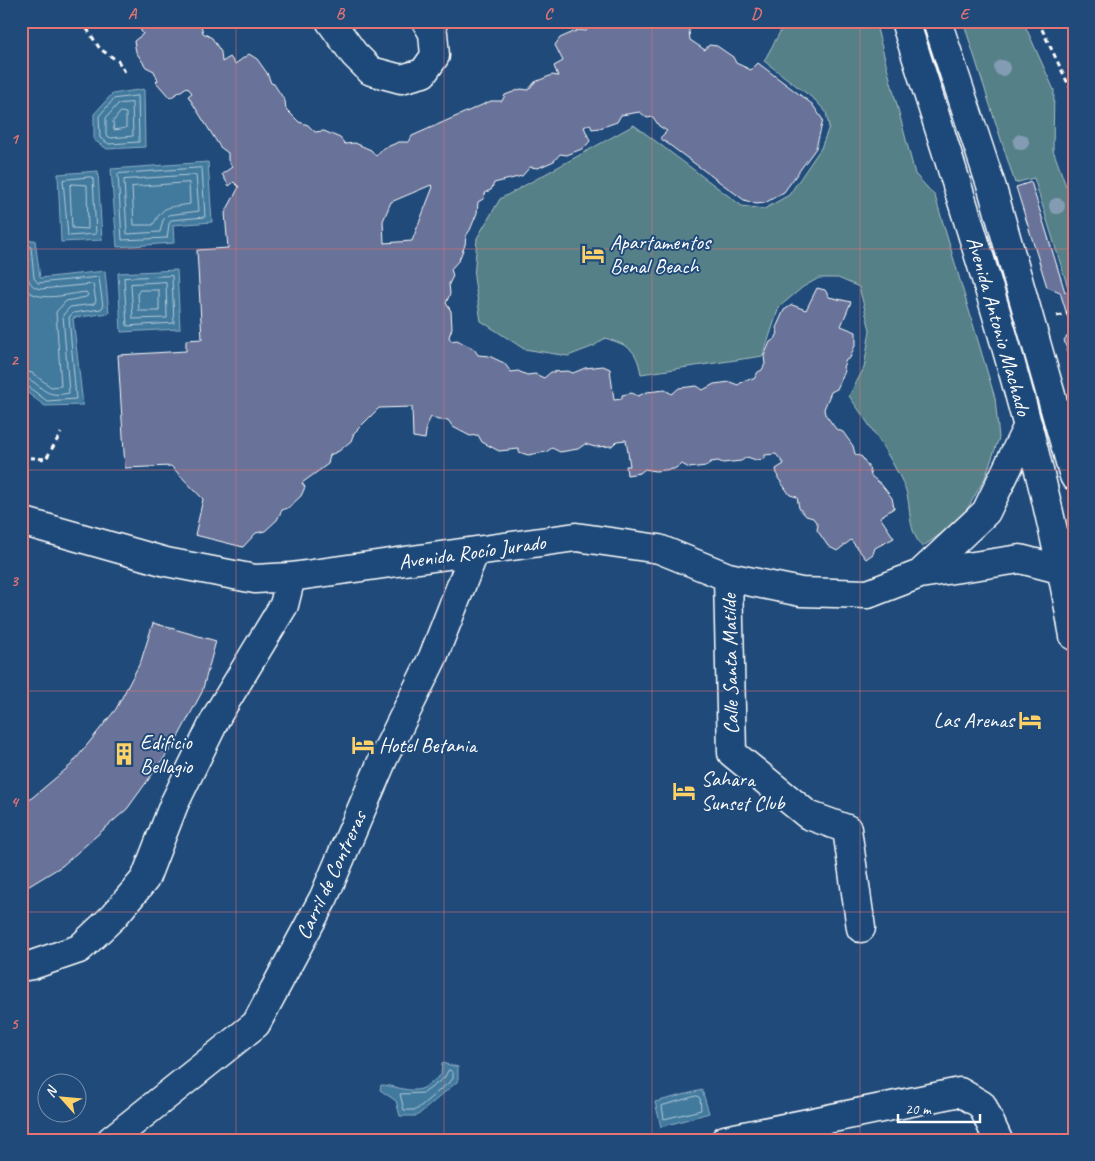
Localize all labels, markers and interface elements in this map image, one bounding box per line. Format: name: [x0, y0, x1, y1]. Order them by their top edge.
text: A: [128, 4, 138, 24]
text: B: [336, 4, 346, 24]
text: C: [544, 4, 554, 24]
text: D: [751, 4, 762, 24]
text: E: [960, 4, 971, 24]
text: 1: [10, 129, 19, 149]
place label: Apartamentos Benal Beach: [610, 229, 712, 279]
street label: Avenida Antonio Machado: [961, 234, 1037, 420]
hotel icon: Apartamentos Benal Beach: [580, 241, 606, 267]
text: 2: [10, 350, 19, 370]
street label: Avenida Rocío Jurado: [397, 529, 549, 575]
text: 3: [10, 571, 19, 591]
street label: Calle Santa Matilde: [716, 591, 744, 735]
place label: Las Arenas: [933, 707, 1016, 733]
hotel icon: Las Arenas: [1017, 707, 1043, 733]
place label: Edificio Bellagio: [140, 729, 194, 779]
hotel icon: Hotel Betania: [350, 732, 376, 758]
place label: Hotel Betania: [379, 732, 479, 758]
building icon: Edificio Bellagio: [111, 741, 137, 767]
place label: Sahara Sunset Club: [701, 766, 786, 816]
hotel icon: Sahara Sunset Club: [671, 778, 697, 804]
text: 4: [10, 792, 19, 812]
street label: Carril de Contreras: [290, 805, 373, 943]
text: 5: [11, 1014, 20, 1034]
north arrow: [38, 1074, 88, 1124]
text: N: [41, 1083, 61, 1100]
scale bar: [898, 1091, 980, 1123]
text: 20 m: [905, 1100, 932, 1119]

